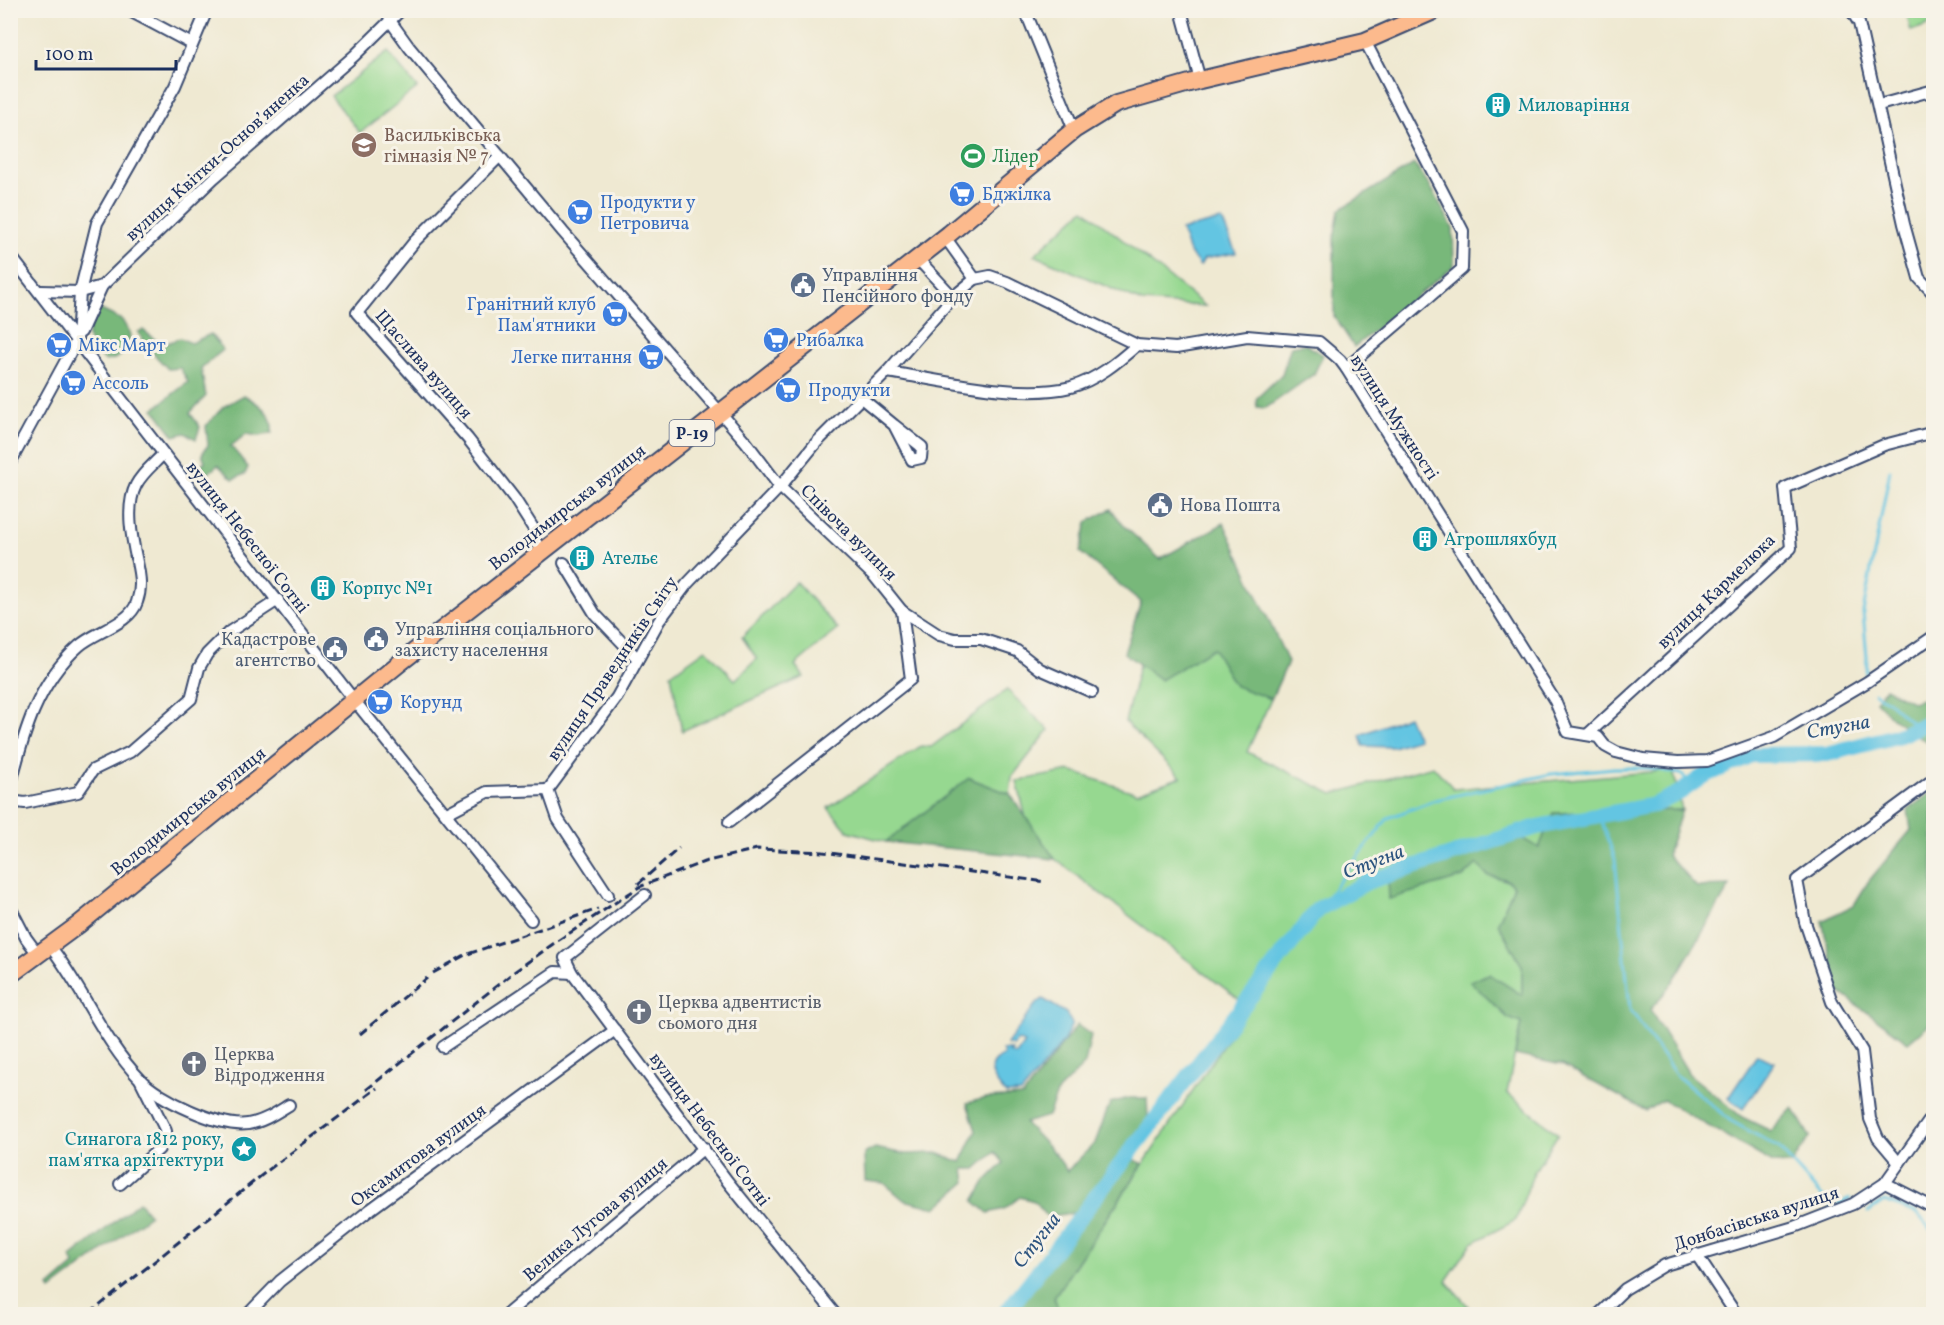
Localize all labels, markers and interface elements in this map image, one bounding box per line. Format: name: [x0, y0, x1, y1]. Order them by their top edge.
scale bar: [36, 33, 176, 71]
text: 100 m: [45, 43, 94, 68]
street label: вулиця Квітки-Основʼяненка: [121, 69, 316, 248]
building icon: Миловаріння: [1483, 90, 1513, 120]
place label: Миловаріння: [1518, 94, 1630, 119]
place label: Васильківська гімназія № 7: [384, 124, 501, 170]
school or university icon: Васильківська гімназія № 7: [349, 130, 379, 160]
sports icon: Лідер: [958, 141, 988, 171]
place label: Лідер: [992, 145, 1039, 170]
supermarket icon: Бджілка: [947, 179, 977, 209]
place label: Бджілка: [982, 183, 1051, 208]
place label: Продукти у Петровича: [600, 191, 696, 237]
supermarket icon: Продукти у Петровича: [565, 197, 595, 227]
place label: Управління Пенсійного фонду: [822, 264, 974, 310]
public building icon: Управління Пенсійного фонду: [788, 270, 818, 300]
place label: Гранітний клуб Пам'ятники: [467, 293, 596, 339]
supermarket icon: Гранітний клуб Пам'ятники: [600, 299, 630, 329]
street label: Щаслива вулиця: [368, 305, 477, 425]
supermarket icon: Рибалка: [761, 325, 791, 355]
place label: Рибалка: [796, 329, 864, 354]
supermarket icon: Мікс Март: [44, 330, 74, 360]
place label: Мікс Март: [78, 334, 166, 359]
supermarket icon: Легке питання: [636, 342, 666, 372]
place label: Легке питання: [511, 346, 632, 371]
street label: вулиця Мужності: [1344, 350, 1444, 486]
supermarket icon: Ассоль: [58, 368, 88, 398]
place label: Ассоль: [92, 372, 149, 397]
supermarket icon: Продукти: [773, 375, 803, 405]
place label: Продукти: [808, 379, 891, 404]
road number: Р-19: [670, 420, 714, 446]
street label: Володимирська вулиця: [484, 439, 652, 577]
street label: вулиця Небесної Сотні: [179, 457, 314, 619]
street label: Співоча вулиця: [794, 479, 902, 587]
public building icon: Нова Пошта: [1145, 490, 1175, 520]
place label: Нова Пошта: [1180, 494, 1281, 519]
building icon: Агрошляхбуд: [1410, 524, 1440, 554]
place label: Агрошляхбуд: [1444, 528, 1557, 553]
street label: вулиця Кармелюка: [1652, 529, 1782, 655]
building icon: Ательє: [567, 543, 597, 573]
place label: Ательє: [602, 547, 658, 572]
street label: вулиця Праведників Світу: [542, 571, 685, 766]
building icon: Корпус №1: [308, 573, 338, 603]
place label: Корпус №1: [342, 577, 433, 602]
place label: Управління соціального захисту населення: [395, 618, 594, 664]
public building icon: Управління соціального захисту населення: [361, 624, 391, 654]
place label: Кадастрове агентство: [221, 628, 316, 674]
public building icon: Кадастрове агентство: [320, 634, 350, 664]
supermarket icon: Корунд: [365, 687, 395, 717]
place label: Корунд: [400, 691, 462, 716]
water label: Стугна: [1804, 709, 1872, 747]
street label: Володимирська вулиця: [106, 742, 272, 883]
water label: Стугна: [1339, 838, 1409, 887]
place label: Церква адвентистів сьомого дня: [658, 991, 822, 1037]
church icon: Церква адвентистів сьомого дня: [624, 997, 654, 1027]
place label: Церква Відродження: [214, 1043, 325, 1089]
street label: вулиця Небесної Сотні: [643, 1048, 775, 1212]
church icon: Церква Відродження: [179, 1049, 209, 1079]
street label: Оксамитова вулиця: [346, 1099, 492, 1214]
place label: Синагога 1812 року, пам'ятка архітектури: [48, 1128, 224, 1174]
place icon: Синагога 1812 року, пам'ятка архітектури: [229, 1134, 259, 1164]
street label: Велика Лугова вулиця: [518, 1152, 674, 1288]
street label: Донбасівська вулиця: [1671, 1181, 1842, 1258]
water label: Стугна: [1007, 1207, 1068, 1275]

